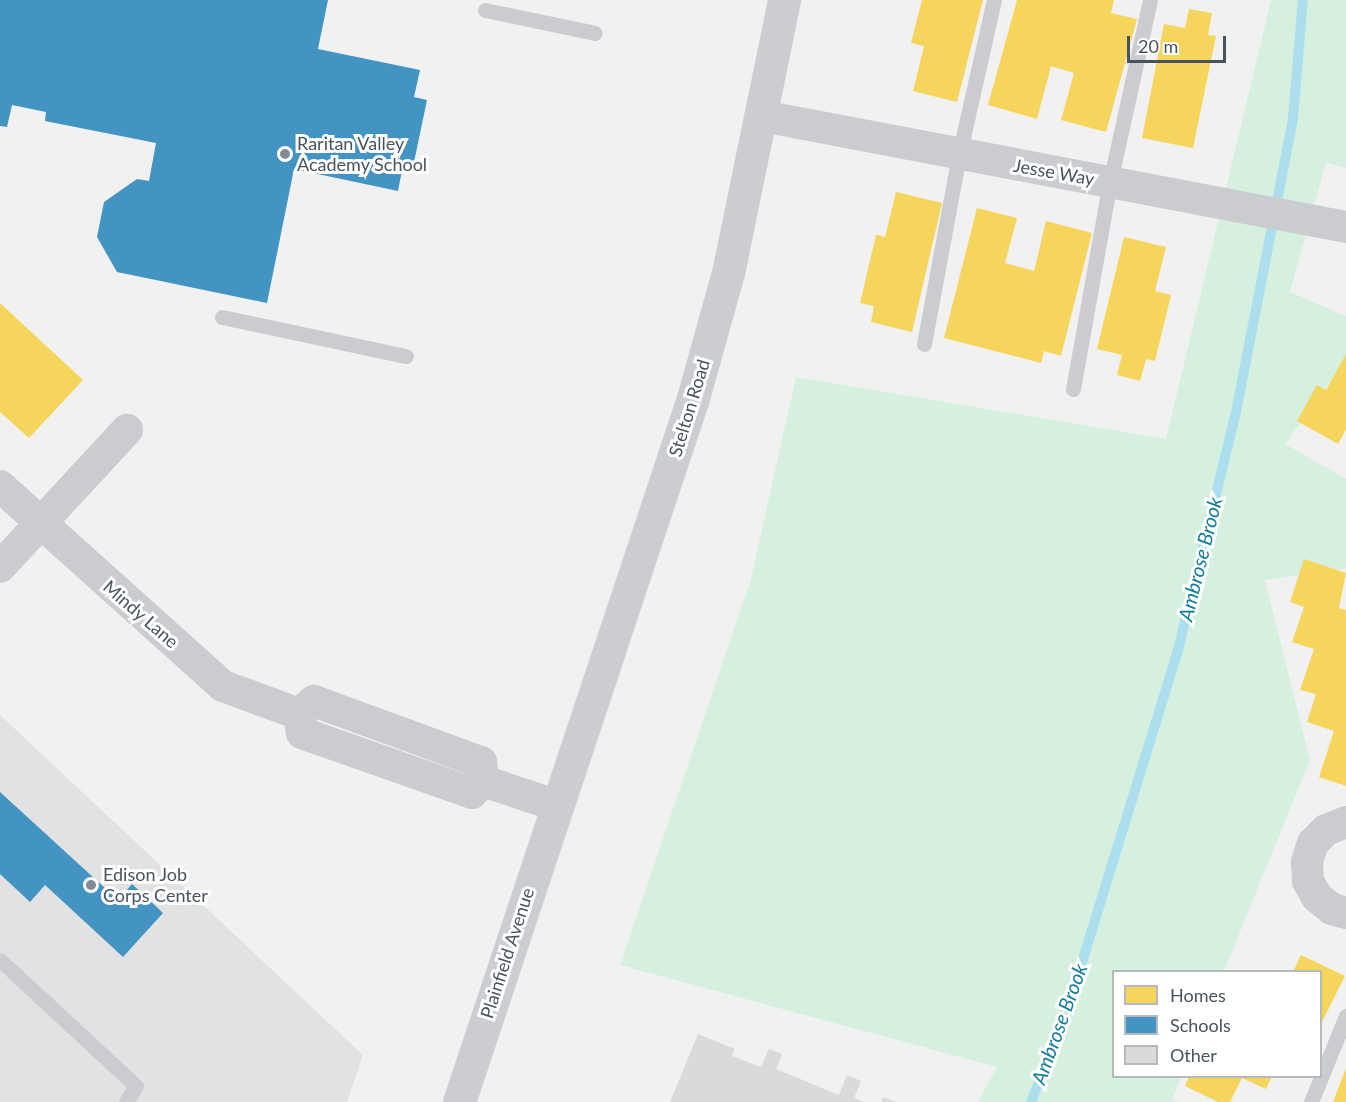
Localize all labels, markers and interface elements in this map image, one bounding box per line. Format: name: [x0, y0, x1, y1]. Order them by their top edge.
scale bar: [1130, 24, 1229, 62]
text: 20 m: [1138, 35, 1178, 57]
place label: Raritan Valley Academy School: [297, 133, 428, 176]
marker: Raritan Valley Academy School: [278, 147, 292, 161]
street label: Jesse Way: [1012, 154, 1096, 190]
street label: Stelton Road: [664, 357, 714, 459]
water label: Ambrose Brook: [1173, 495, 1227, 623]
street label: Mindy Lane: [99, 575, 183, 653]
place label: Edison Job Corps Center: [103, 864, 208, 906]
marker: Edison Job Corps Center: [84, 878, 98, 892]
street label: Plainfield Avenue: [476, 885, 538, 1021]
water label: Ambrose Brook: [1026, 960, 1092, 1088]
legend: [1112, 970, 1322, 1078]
text: Homes: [1170, 984, 1226, 1006]
text: Schools: [1170, 1014, 1231, 1036]
text: Other: [1170, 1044, 1217, 1066]

